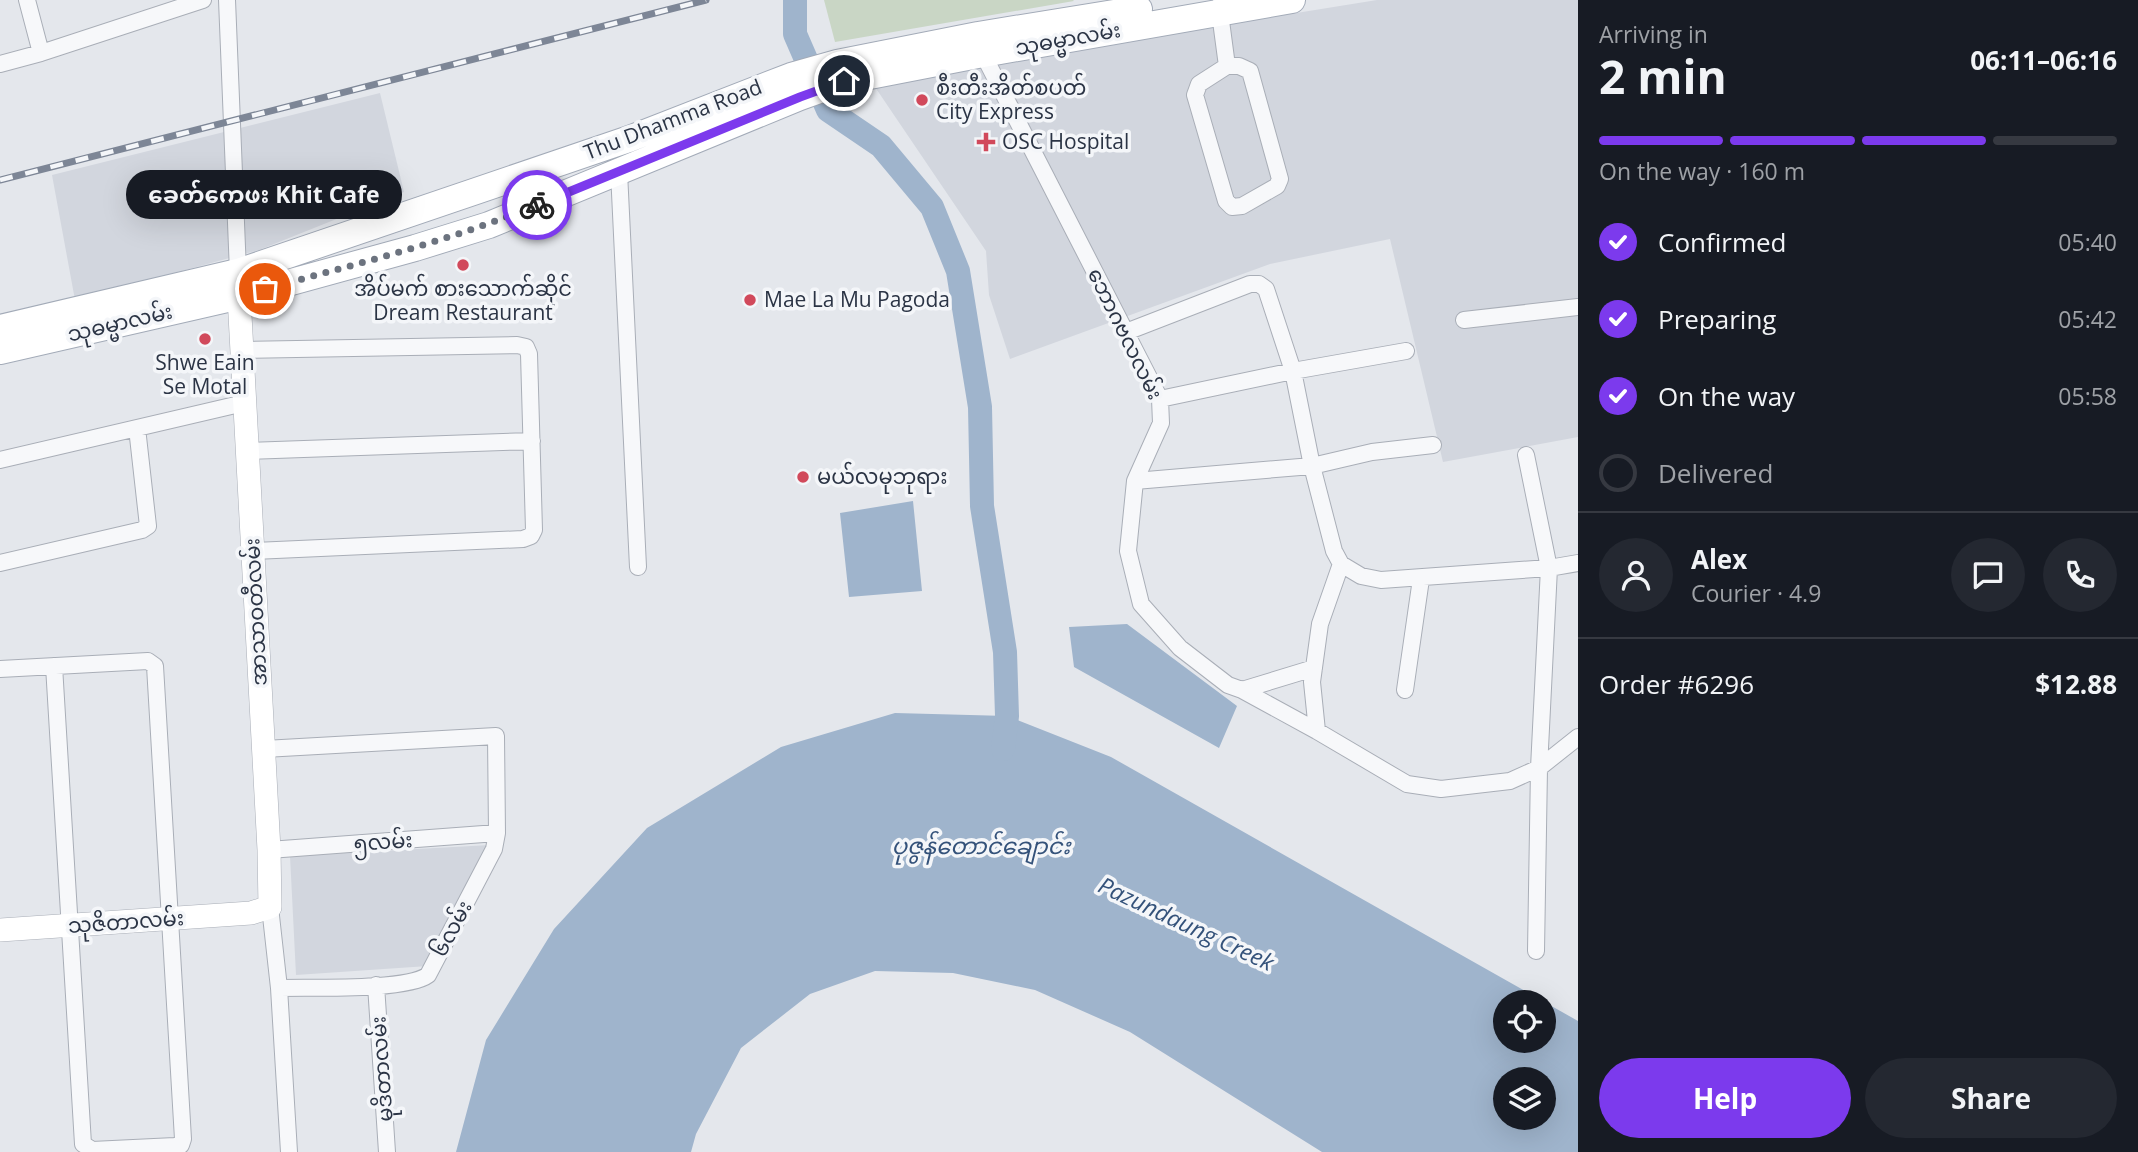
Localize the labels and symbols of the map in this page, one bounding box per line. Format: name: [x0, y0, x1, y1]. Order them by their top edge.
street label: သုဓမ္မာလမ်း: [1013, 14, 1124, 66]
pin: [814, 51, 874, 111]
street label: Thu Dhamma Road: [580, 72, 766, 166]
place label: စီးတီးအိတ်စပတ် City Express: [936, 72, 1086, 125]
marker: စီးတီးအိတ်စပတ် City Express: [914, 92, 930, 108]
place label: OSC Hospital: [1002, 127, 1129, 155]
marker: OSC Hospital: [976, 132, 996, 152]
callout: ခေတ်ကေဖး Khit Cafe: [127, 170, 403, 219]
courier: [502, 170, 572, 240]
marker: အိပ်မက် စားသောက်ဆိုင် Dream Restaurant: [455, 257, 471, 273]
pin: [235, 259, 295, 319]
street label: ဘောဂဗလလမ်း: [1082, 263, 1171, 404]
place label: အိပ်မက် စားသောက်ဆိုင် Dream Restaurant: [354, 273, 572, 326]
place label: Mae La Mu Pagoda: [764, 285, 950, 313]
marker: Mae La Mu Pagoda: [742, 292, 758, 308]
street label: သုဓမ္မာလမ်း: [64, 295, 176, 352]
marker: Shwe Eain Se Motal: [197, 331, 213, 347]
place label: Shwe Eain Se Motal: [155, 348, 255, 400]
place label: မယ်လမုဘုရား: [817, 461, 948, 494]
marker: မယ်လမုဘုရား: [795, 469, 811, 485]
street label: အာသာဝတီလမ်း: [236, 537, 273, 687]
street label: ၅လမ်း: [352, 824, 414, 861]
water label: ပုဇွန်တောင်ချောင်း: [892, 829, 1072, 865]
water label: Pazundaung Creek: [1093, 868, 1280, 978]
street label: ၆လမ်း: [424, 895, 478, 962]
street label: သုဇိတာလမ်း: [67, 902, 185, 943]
street label: မုဒိတာလမ်း: [362, 1015, 403, 1123]

